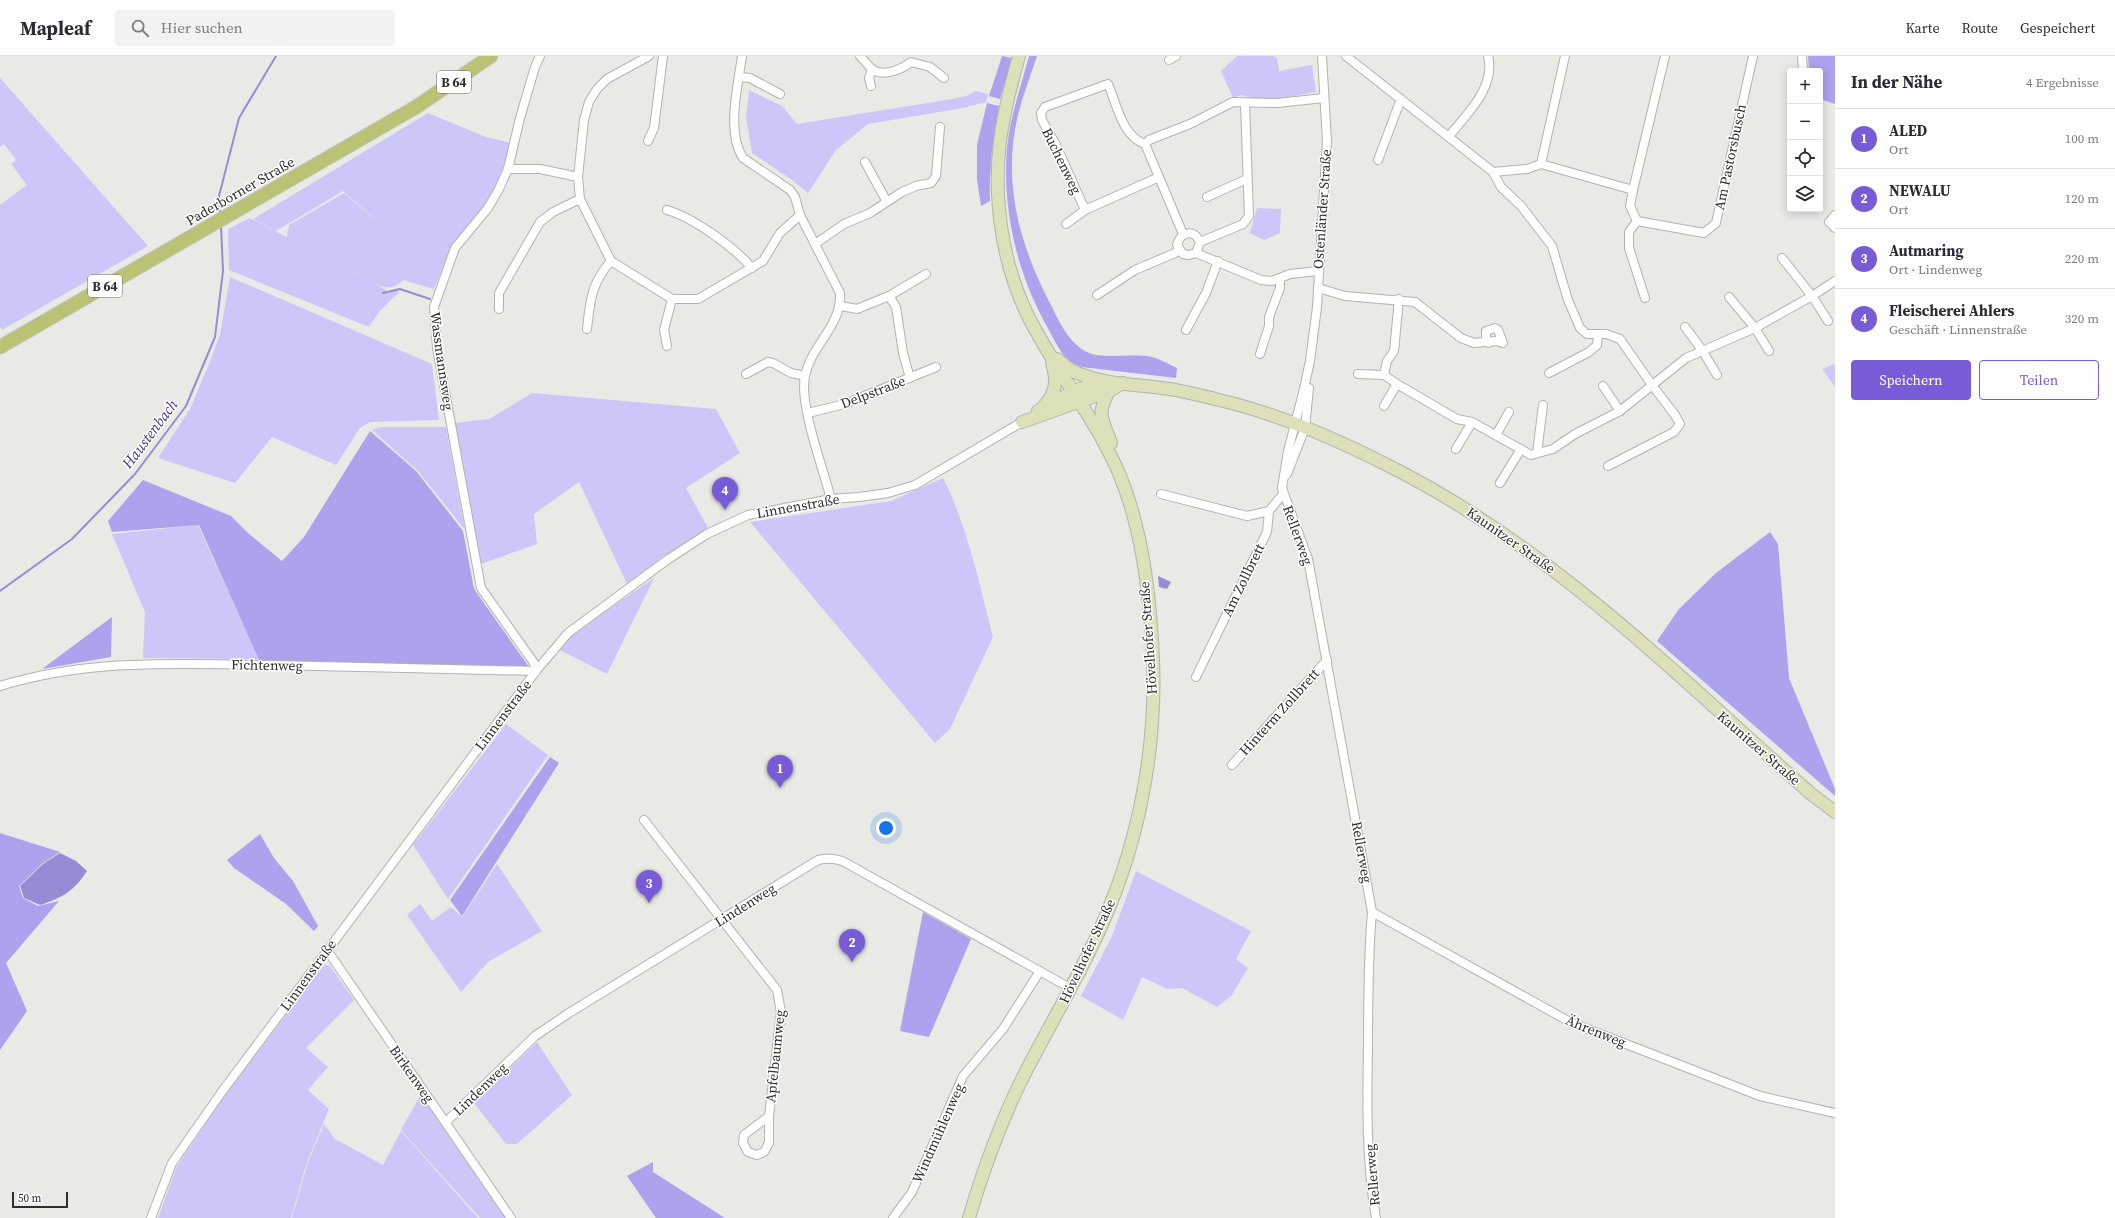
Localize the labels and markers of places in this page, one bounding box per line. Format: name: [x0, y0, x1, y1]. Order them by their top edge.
pin: 4: [712, 477, 738, 510]
pin: 1: [767, 755, 793, 788]
pin: 3: [636, 870, 662, 903]
pin: 2: [839, 929, 865, 962]

